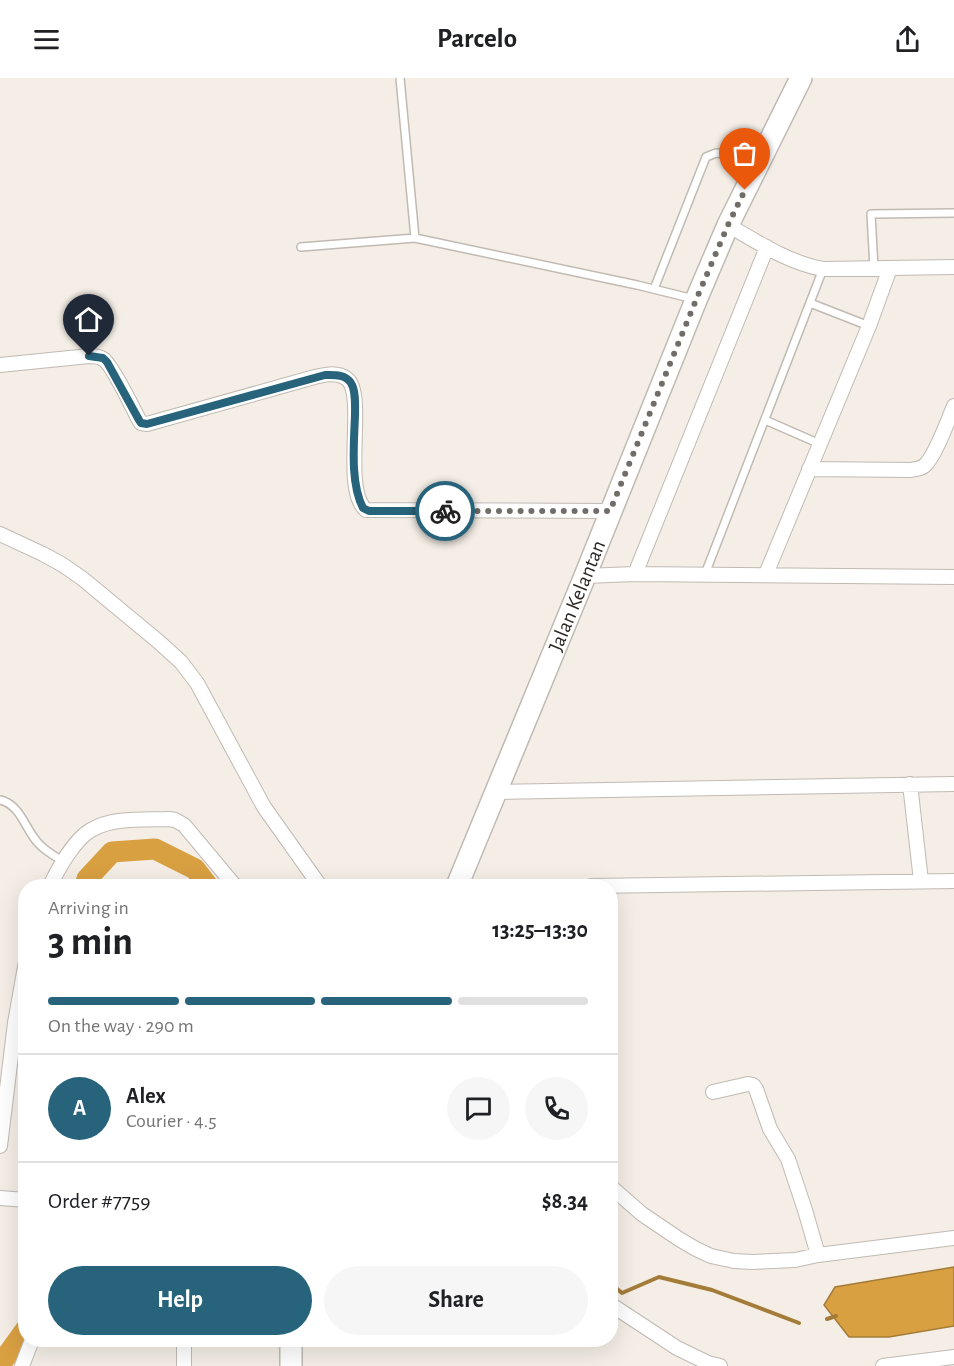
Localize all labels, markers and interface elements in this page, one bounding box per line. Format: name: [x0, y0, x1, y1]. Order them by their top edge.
icon: menu: [30, 23, 63, 56]
icon: share: [891, 23, 924, 56]
text: Parcelo: [437, 25, 517, 52]
pin: [719, 128, 770, 190]
icon: bag: [728, 137, 761, 170]
pin: [63, 294, 114, 356]
icon: home: [72, 303, 105, 336]
courier: [415, 481, 475, 541]
icon: bike: [429, 495, 462, 528]
street label: Jalan Kelantan: [545, 537, 609, 655]
text: Arriving in: [48, 898, 129, 918]
text: 13:25–13:30: [492, 919, 588, 941]
text: 3 min: [48, 923, 133, 962]
text: On the way · 290 m: [48, 1016, 194, 1036]
button: chat: [447, 1077, 510, 1140]
button: phone: [525, 1077, 588, 1140]
text: Alex: [126, 1085, 166, 1107]
text: A: [73, 1097, 86, 1119]
text: Courier · 4.5: [126, 1111, 217, 1131]
text: Order #7759: [48, 1190, 151, 1212]
text: $8.34: [542, 1190, 588, 1212]
button: Help: [48, 1266, 312, 1335]
button: Share: [324, 1266, 588, 1335]

